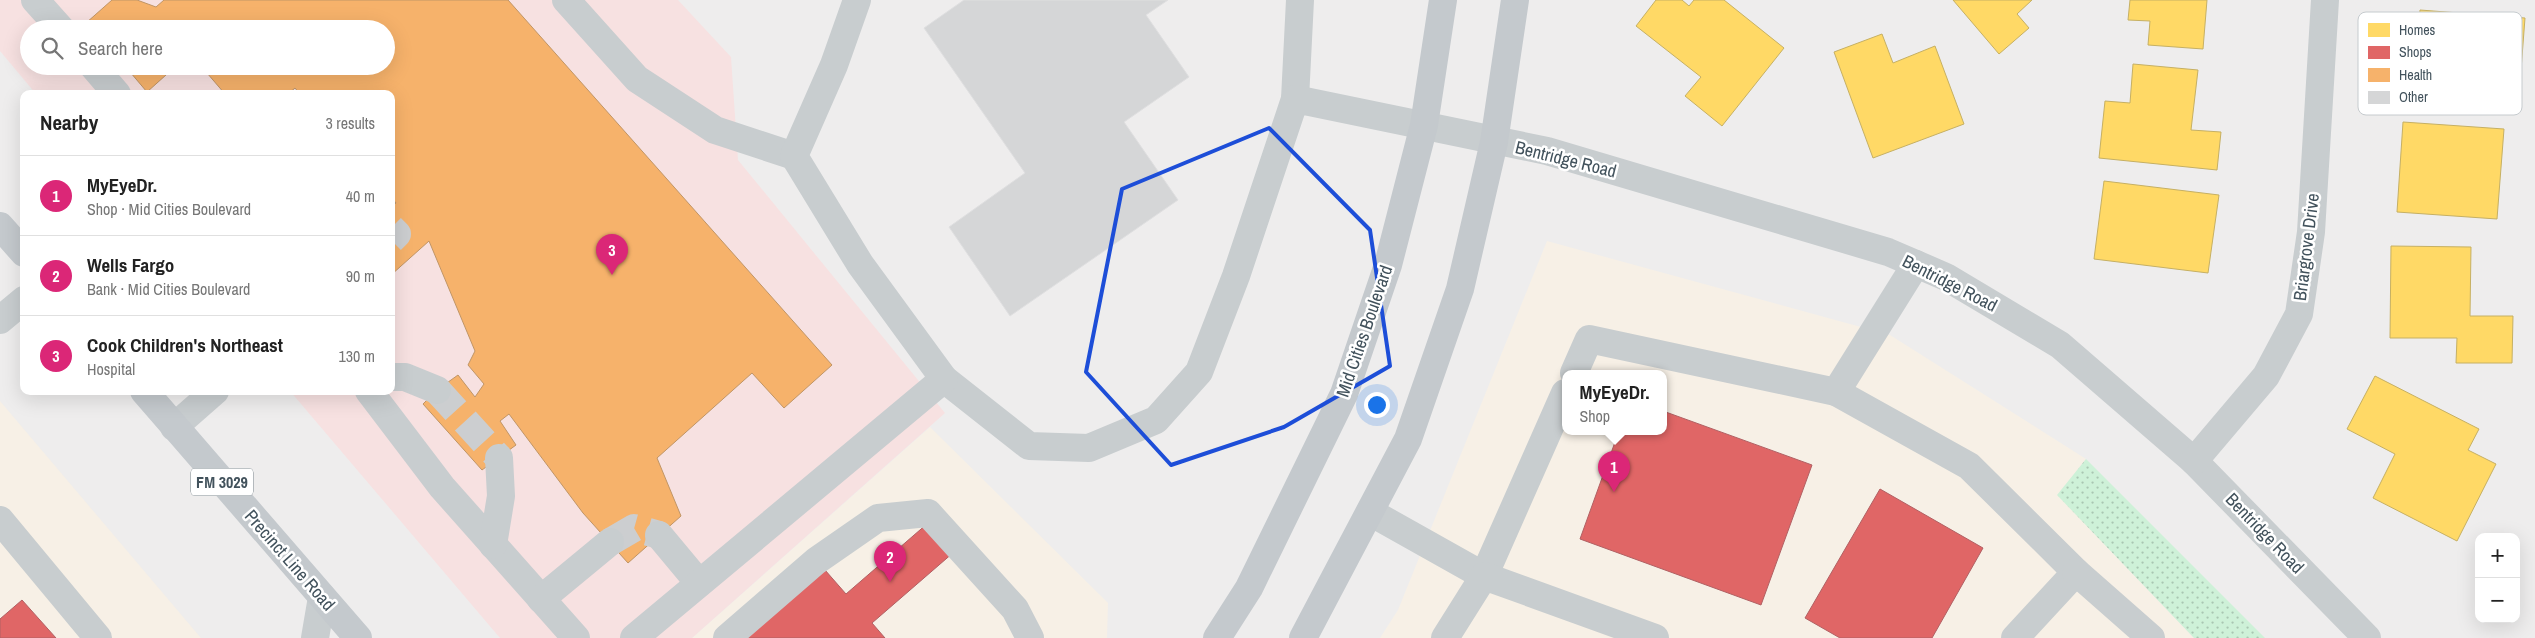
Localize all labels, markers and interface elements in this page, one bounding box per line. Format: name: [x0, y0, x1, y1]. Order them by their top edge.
legend: [2358, 12, 2522, 115]
search box: [20, 20, 395, 75]
text: Homes: [2399, 21, 2436, 39]
icon: search: [38, 34, 66, 62]
text: Search here: [78, 35, 163, 61]
text: Shops: [2399, 43, 2432, 61]
text: Health: [2399, 66, 2432, 84]
text: Other: [2399, 88, 2428, 106]
text: Nearby: [40, 108, 98, 137]
text: 3 results: [325, 112, 375, 134]
street label: Bentridge Road: [1513, 134, 1619, 184]
text: MyEyeDr.: [87, 172, 157, 198]
text: 1: [52, 185, 60, 207]
text: 40 m: [346, 185, 375, 207]
street label: Briargrove Drive: [2287, 192, 2325, 302]
text: Shop · Mid Cities Boulevard: [87, 198, 251, 220]
pin: 3: [596, 234, 628, 275]
street label: Bentridge Road: [1898, 248, 2002, 318]
text: Wells Fargo: [87, 252, 174, 278]
street label: Mid Cities Boulevard: [1330, 262, 1398, 400]
text: 2: [52, 265, 60, 287]
text: 90 m: [346, 265, 375, 287]
text: Bank · Mid Cities Boulevard: [87, 278, 250, 300]
text: Cook Children's Northeast: [87, 332, 283, 358]
text: 3: [52, 345, 60, 367]
text: 130 m: [339, 345, 375, 367]
text: Hospital: [87, 358, 135, 380]
popup: [1562, 370, 1667, 435]
text: MyEyeDr.: [1579, 379, 1650, 405]
your location: [1364, 392, 1390, 418]
text: Shop: [1579, 405, 1610, 427]
pin: 1: [1598, 451, 1630, 492]
road number: FM 3029: [191, 468, 253, 496]
street label: Bentridge Road: [2220, 487, 2310, 579]
street label: Precinct Line Road: [239, 504, 341, 616]
map controls: [2475, 533, 2520, 623]
button: +: [2475, 533, 2520, 578]
pin: 2: [874, 541, 906, 582]
button: −: [2475, 578, 2520, 623]

